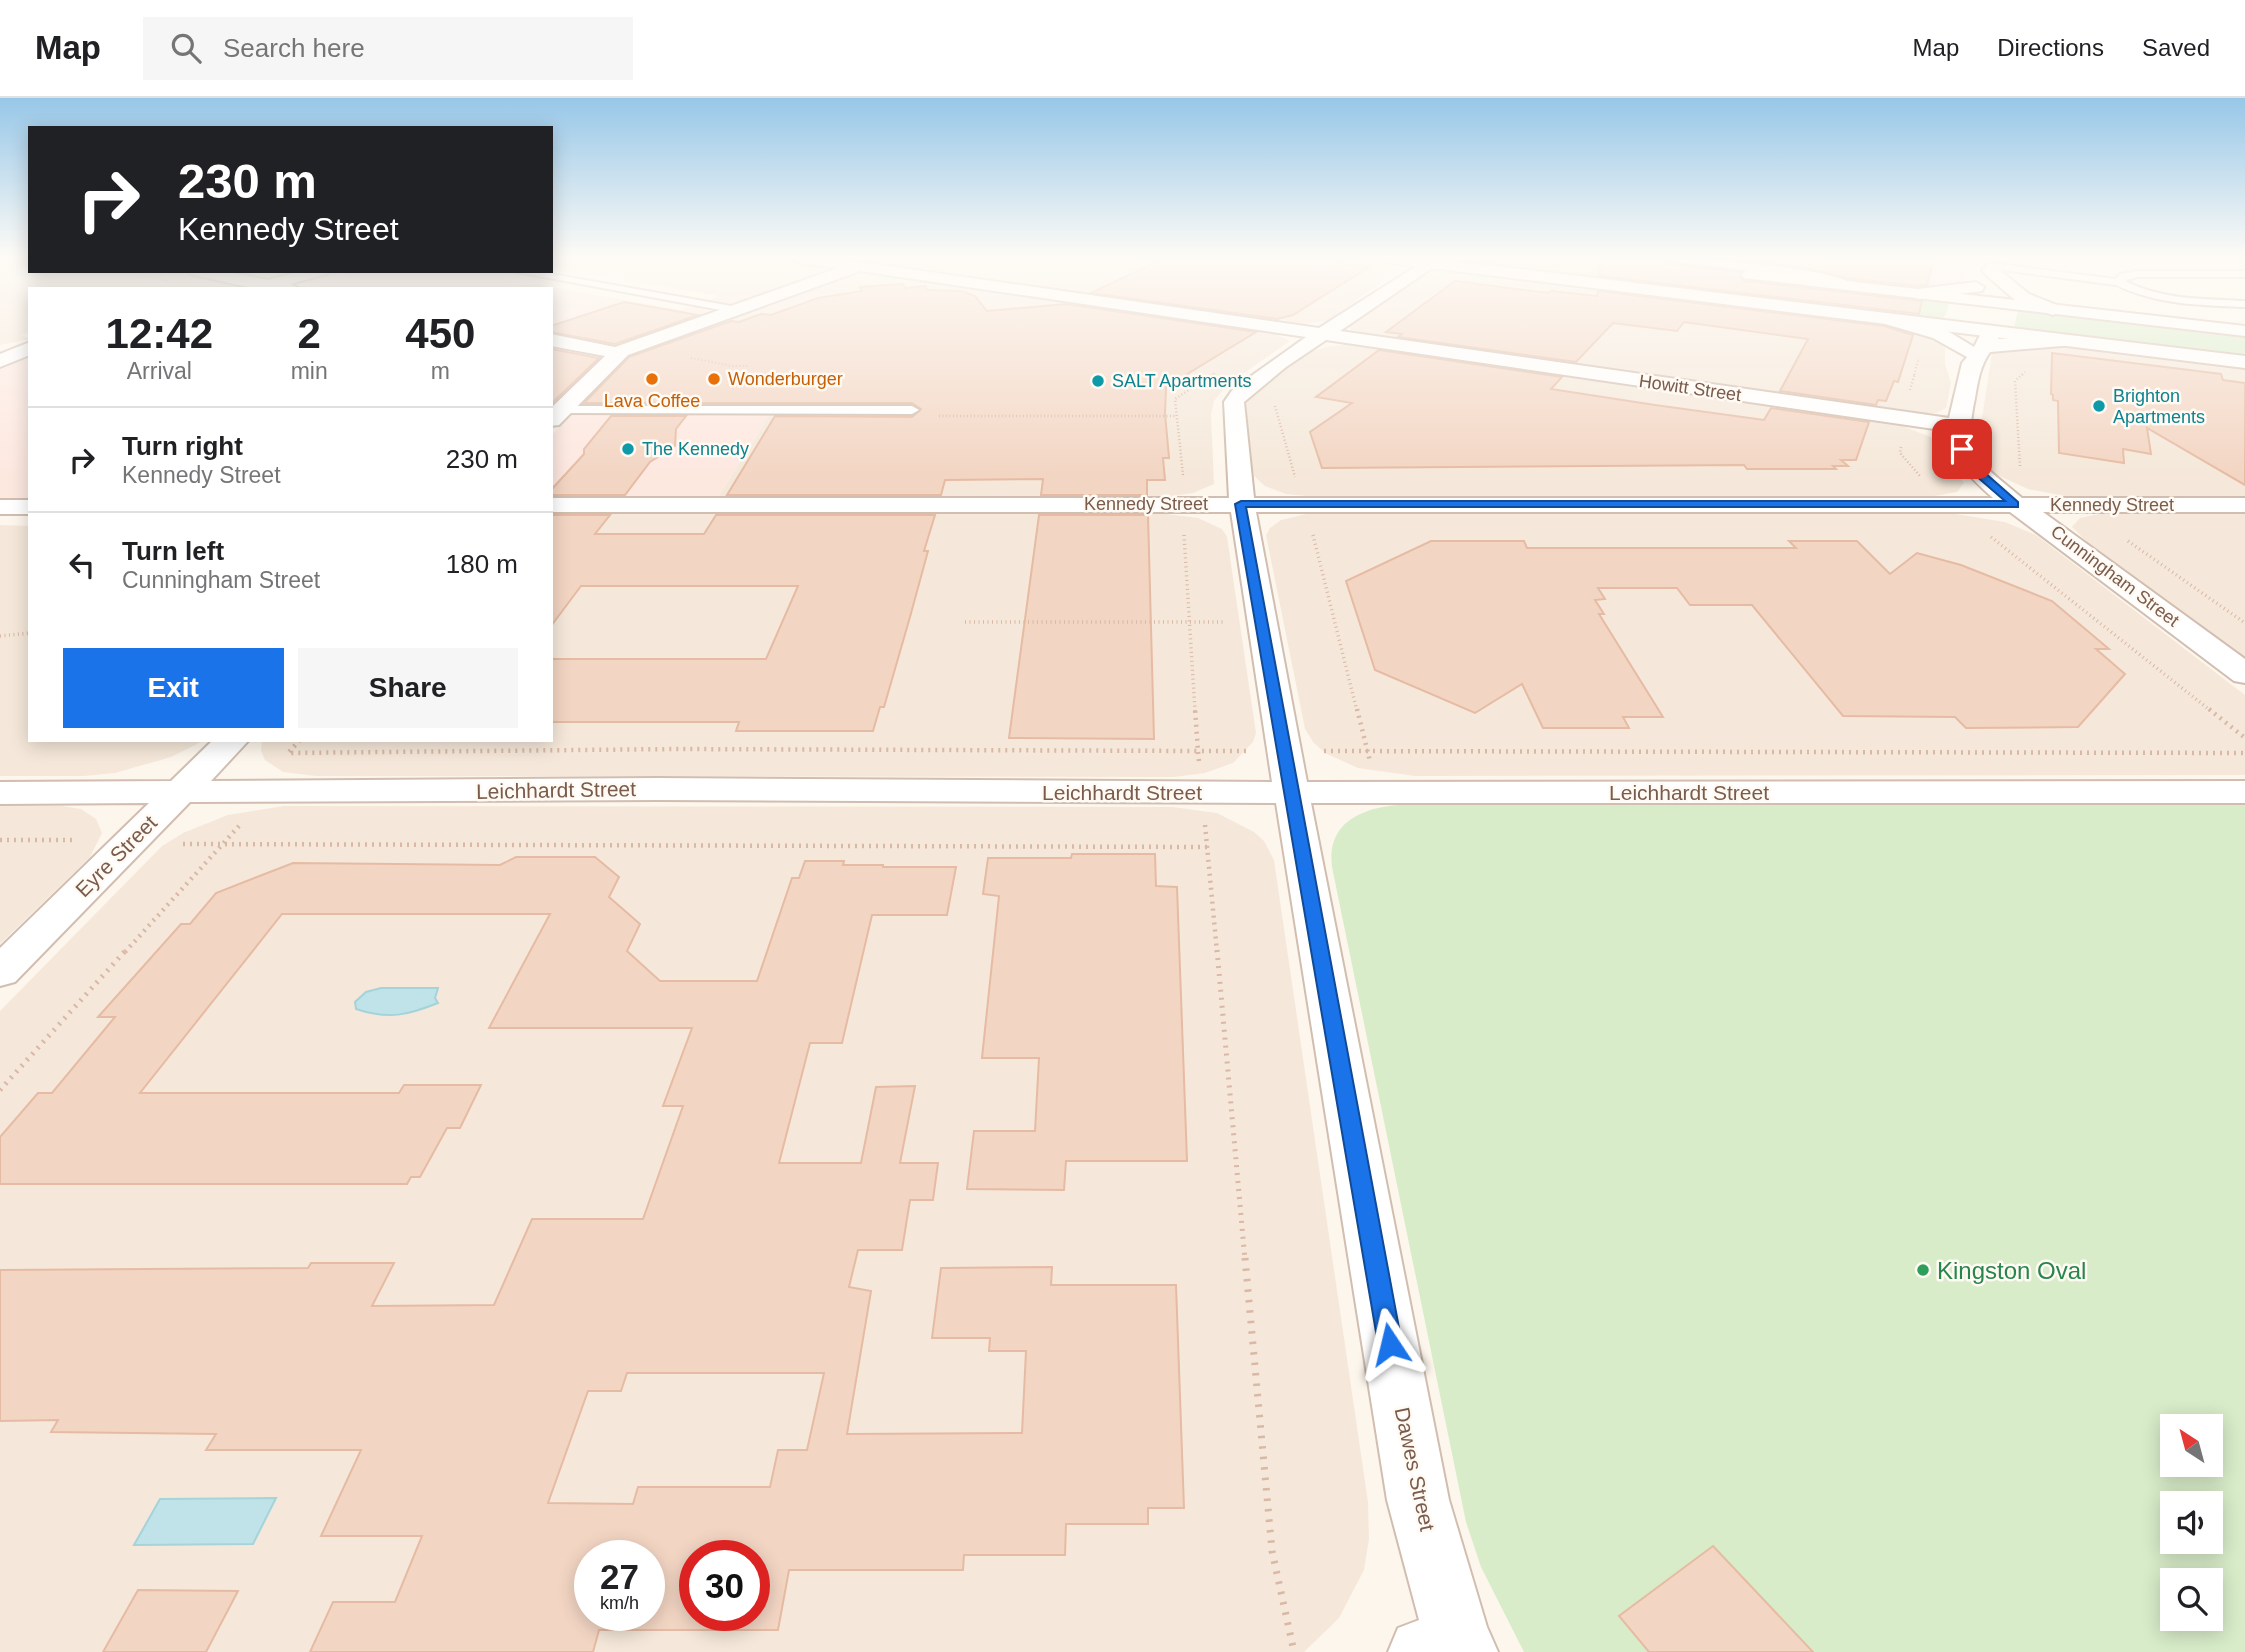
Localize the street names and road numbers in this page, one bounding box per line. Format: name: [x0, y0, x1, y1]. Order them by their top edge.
street label: Howitt Street: [1638, 371, 1742, 405]
street label: Kennedy Street: [1084, 494, 1208, 514]
street label: Kennedy Street: [2050, 495, 2174, 515]
street label: Cunningham Street: [2047, 521, 2183, 631]
street label: Leichhardt Street: [476, 777, 636, 803]
street label: Leichhardt Street: [1042, 781, 1202, 804]
street label: Leichhardt Street: [1609, 781, 1769, 804]
street label: Eyre Street: [71, 811, 161, 901]
street label: Dawes Street: [1391, 1405, 1439, 1533]

